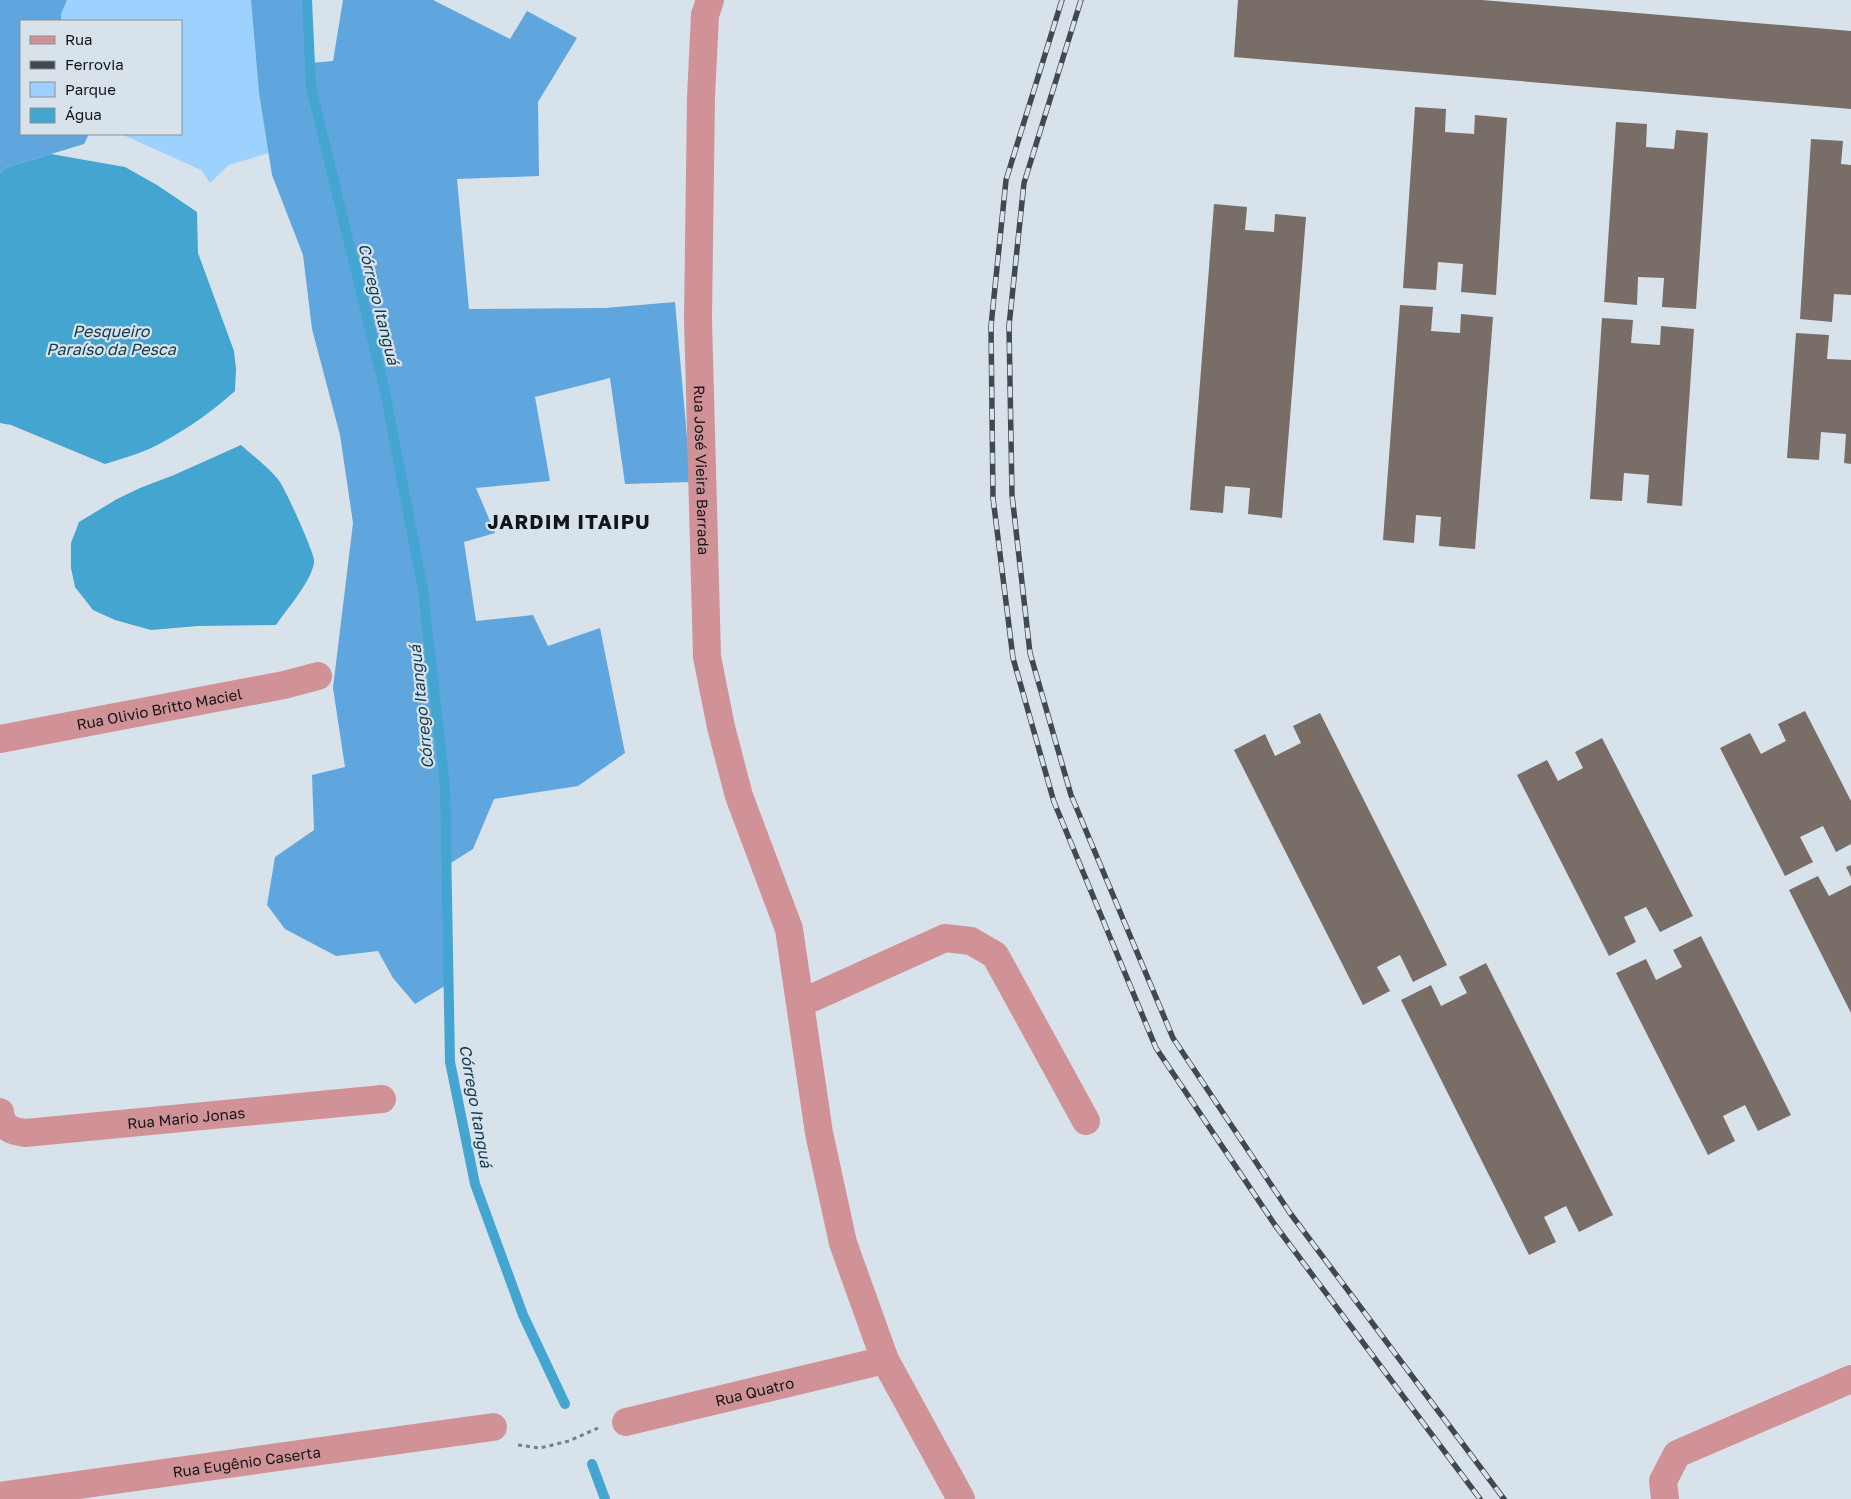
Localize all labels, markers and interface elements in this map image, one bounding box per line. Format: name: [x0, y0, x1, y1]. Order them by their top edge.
legend: [20, 20, 182, 135]
text: Rua: [65, 30, 92, 48]
text: Ferrovia: [65, 55, 124, 73]
text: Parque: [65, 80, 116, 98]
text: Água: [65, 105, 102, 123]
water label: Córrego Itanguá: [354, 241, 404, 369]
water label: Pesqueiro Paraíso da Pesca: [46, 321, 177, 359]
street label: Rua José Vieira Barrada: [691, 385, 713, 555]
district label: JARDIM ITAIPU: [487, 509, 651, 533]
water label: Córrego Itanguá: [404, 642, 437, 770]
street label: Rua Olivio Britto Maciel: [75, 684, 244, 733]
water label: Córrego Itanguá: [455, 1043, 497, 1171]
street label: Rua Mario Jonas: [126, 1103, 246, 1132]
street label: Rua Quatro: [713, 1373, 796, 1409]
street label: Rua Eugênio Caserta: [171, 1442, 322, 1481]

